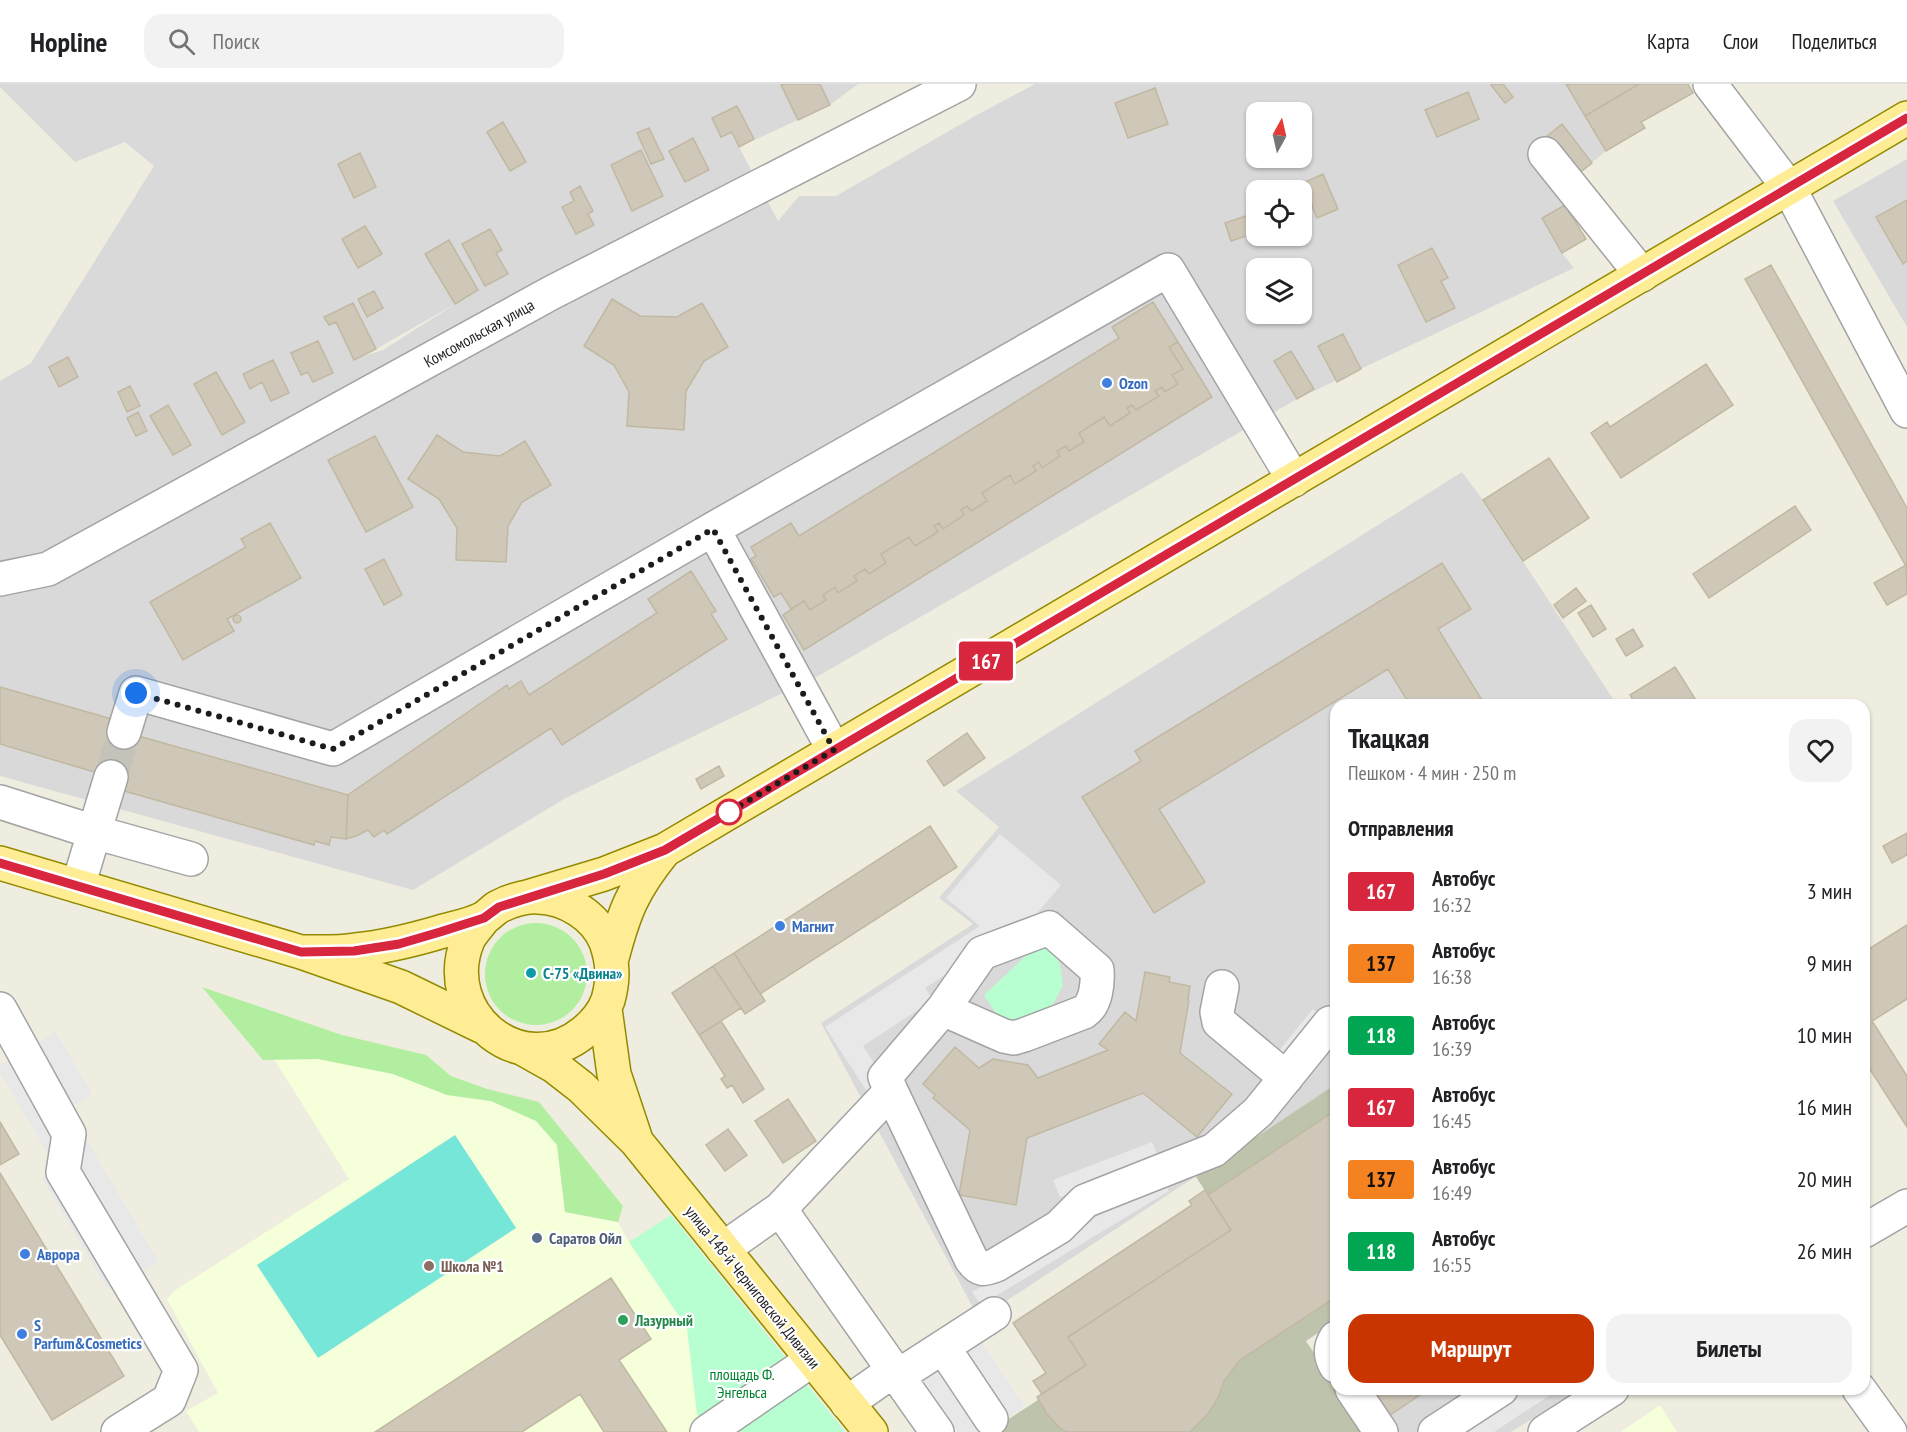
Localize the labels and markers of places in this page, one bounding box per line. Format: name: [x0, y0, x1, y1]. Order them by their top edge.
place label: Ozon: [1119, 373, 1148, 393]
marker: Ozon: [1100, 376, 1114, 390]
unlabelled marker: [716, 799, 742, 825]
place label: Магнит: [792, 916, 834, 936]
marker: Магнит: [773, 919, 787, 933]
place label: С-75 «Двина»: [543, 963, 623, 983]
marker: С-75 «Двина»: [524, 966, 538, 980]
place label: Саратов Ойл: [549, 1228, 622, 1248]
marker: Саратов Ойл: [530, 1231, 544, 1245]
place label: Аврора: [36, 1244, 80, 1264]
marker: Аврора: [18, 1247, 32, 1261]
place label: Школа №1: [441, 1256, 504, 1276]
marker: Школа №1: [422, 1259, 436, 1273]
place label: Лазурный: [634, 1310, 693, 1330]
marker: Лазурный: [616, 1313, 630, 1327]
place label: S Parfum&Cosmetics: [34, 1315, 142, 1353]
marker: S Parfum&Cosmetics: [15, 1327, 29, 1341]

